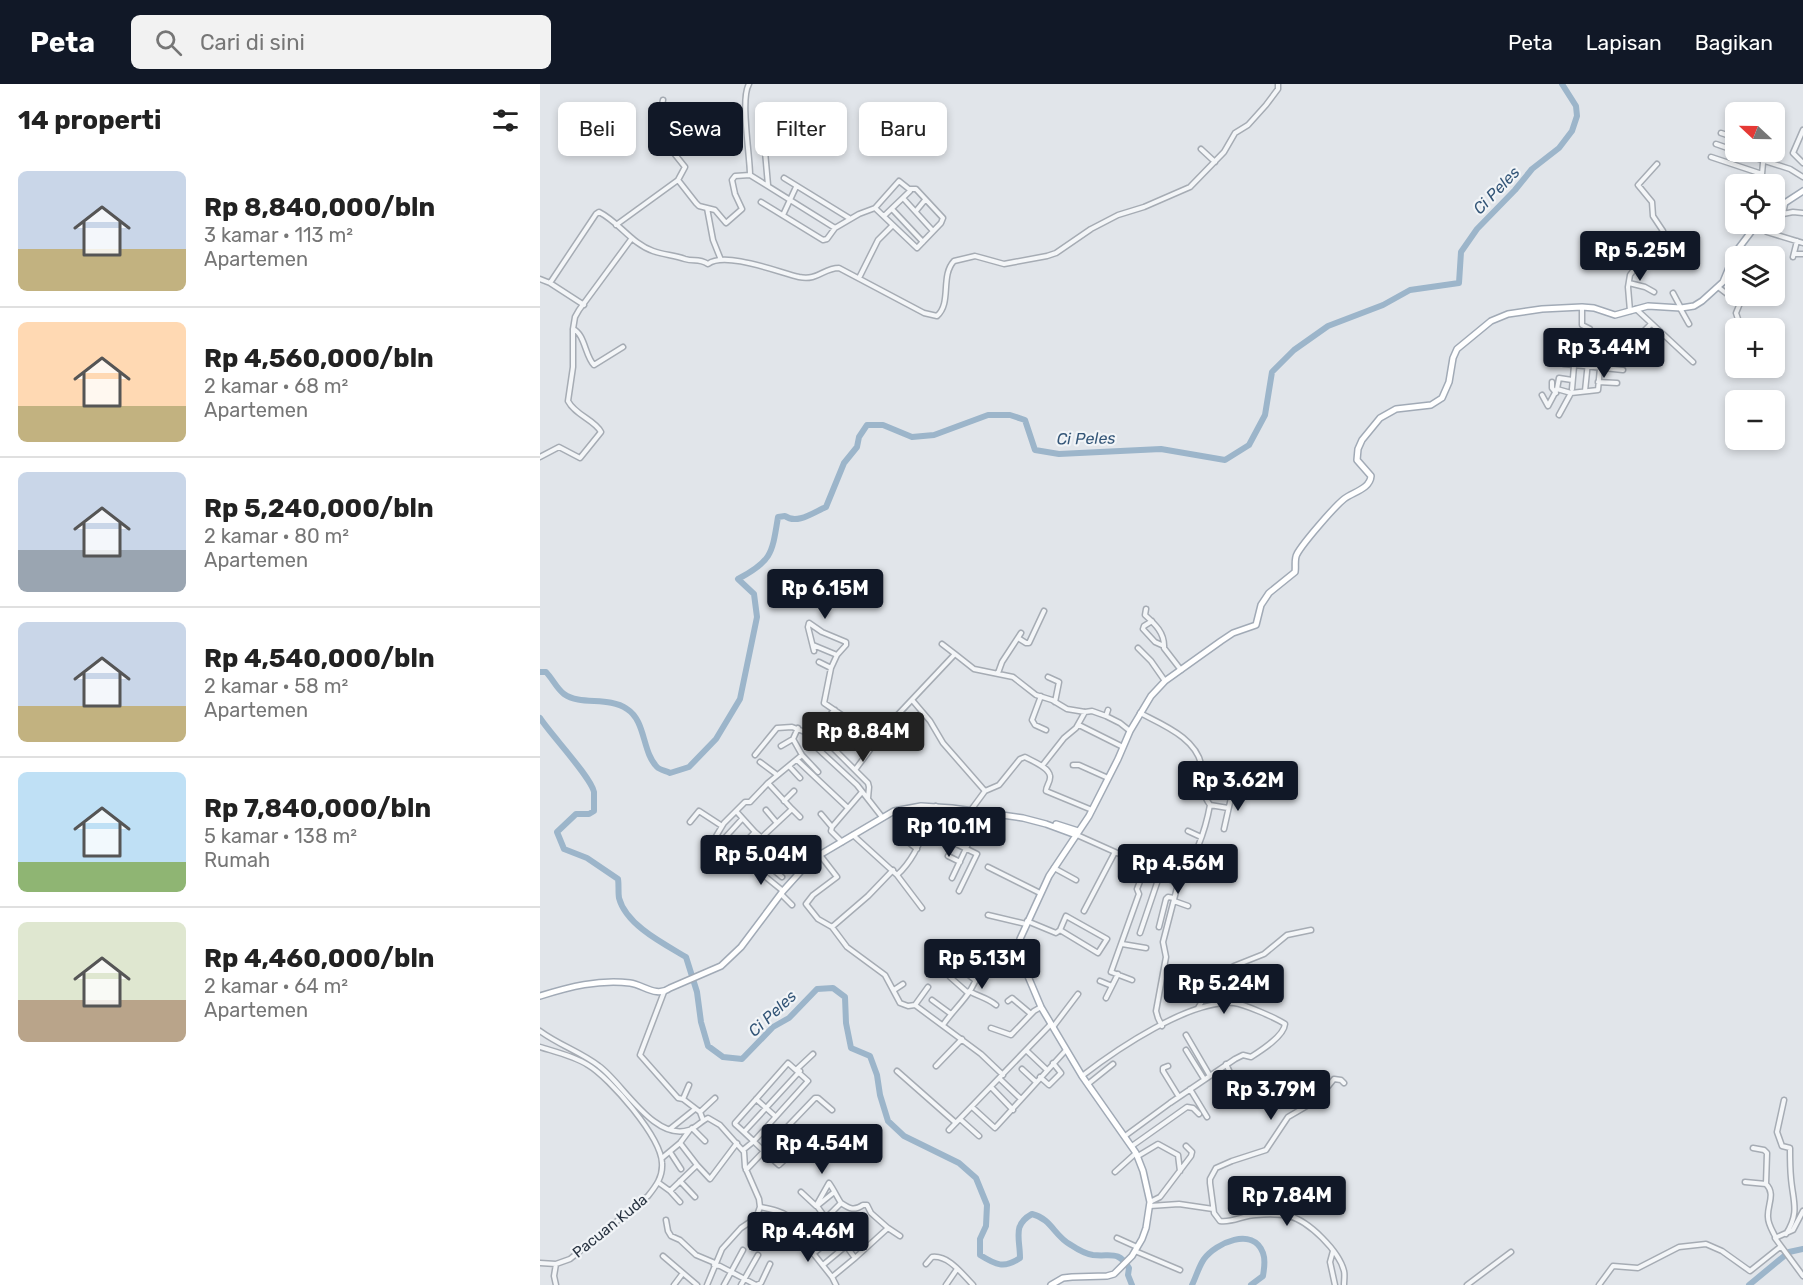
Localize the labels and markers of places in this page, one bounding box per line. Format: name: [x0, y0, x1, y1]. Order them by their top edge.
pin: Rp 5.25M: [1578, 231, 1702, 282]
pin: Rp 3.44M: [1542, 328, 1666, 379]
pin: Rp 6.15M: [763, 569, 887, 620]
pin: Rp 8.84M: [801, 712, 925, 763]
pin: Rp 3.62M: [1176, 761, 1300, 812]
pin: Rp 10.1M: [887, 807, 1011, 858]
pin: Rp 5.04M: [699, 835, 823, 886]
pin: Rp 4.56M: [1116, 844, 1240, 895]
pin: Rp 5.13M: [920, 939, 1044, 990]
pin: Rp 5.24M: [1162, 964, 1286, 1015]
pin: Rp 3.79M: [1209, 1070, 1333, 1121]
pin: Rp 4.54M: [760, 1124, 884, 1175]
pin: Rp 7.84M: [1225, 1176, 1349, 1227]
pin: Rp 4.46M: [746, 1212, 870, 1263]

